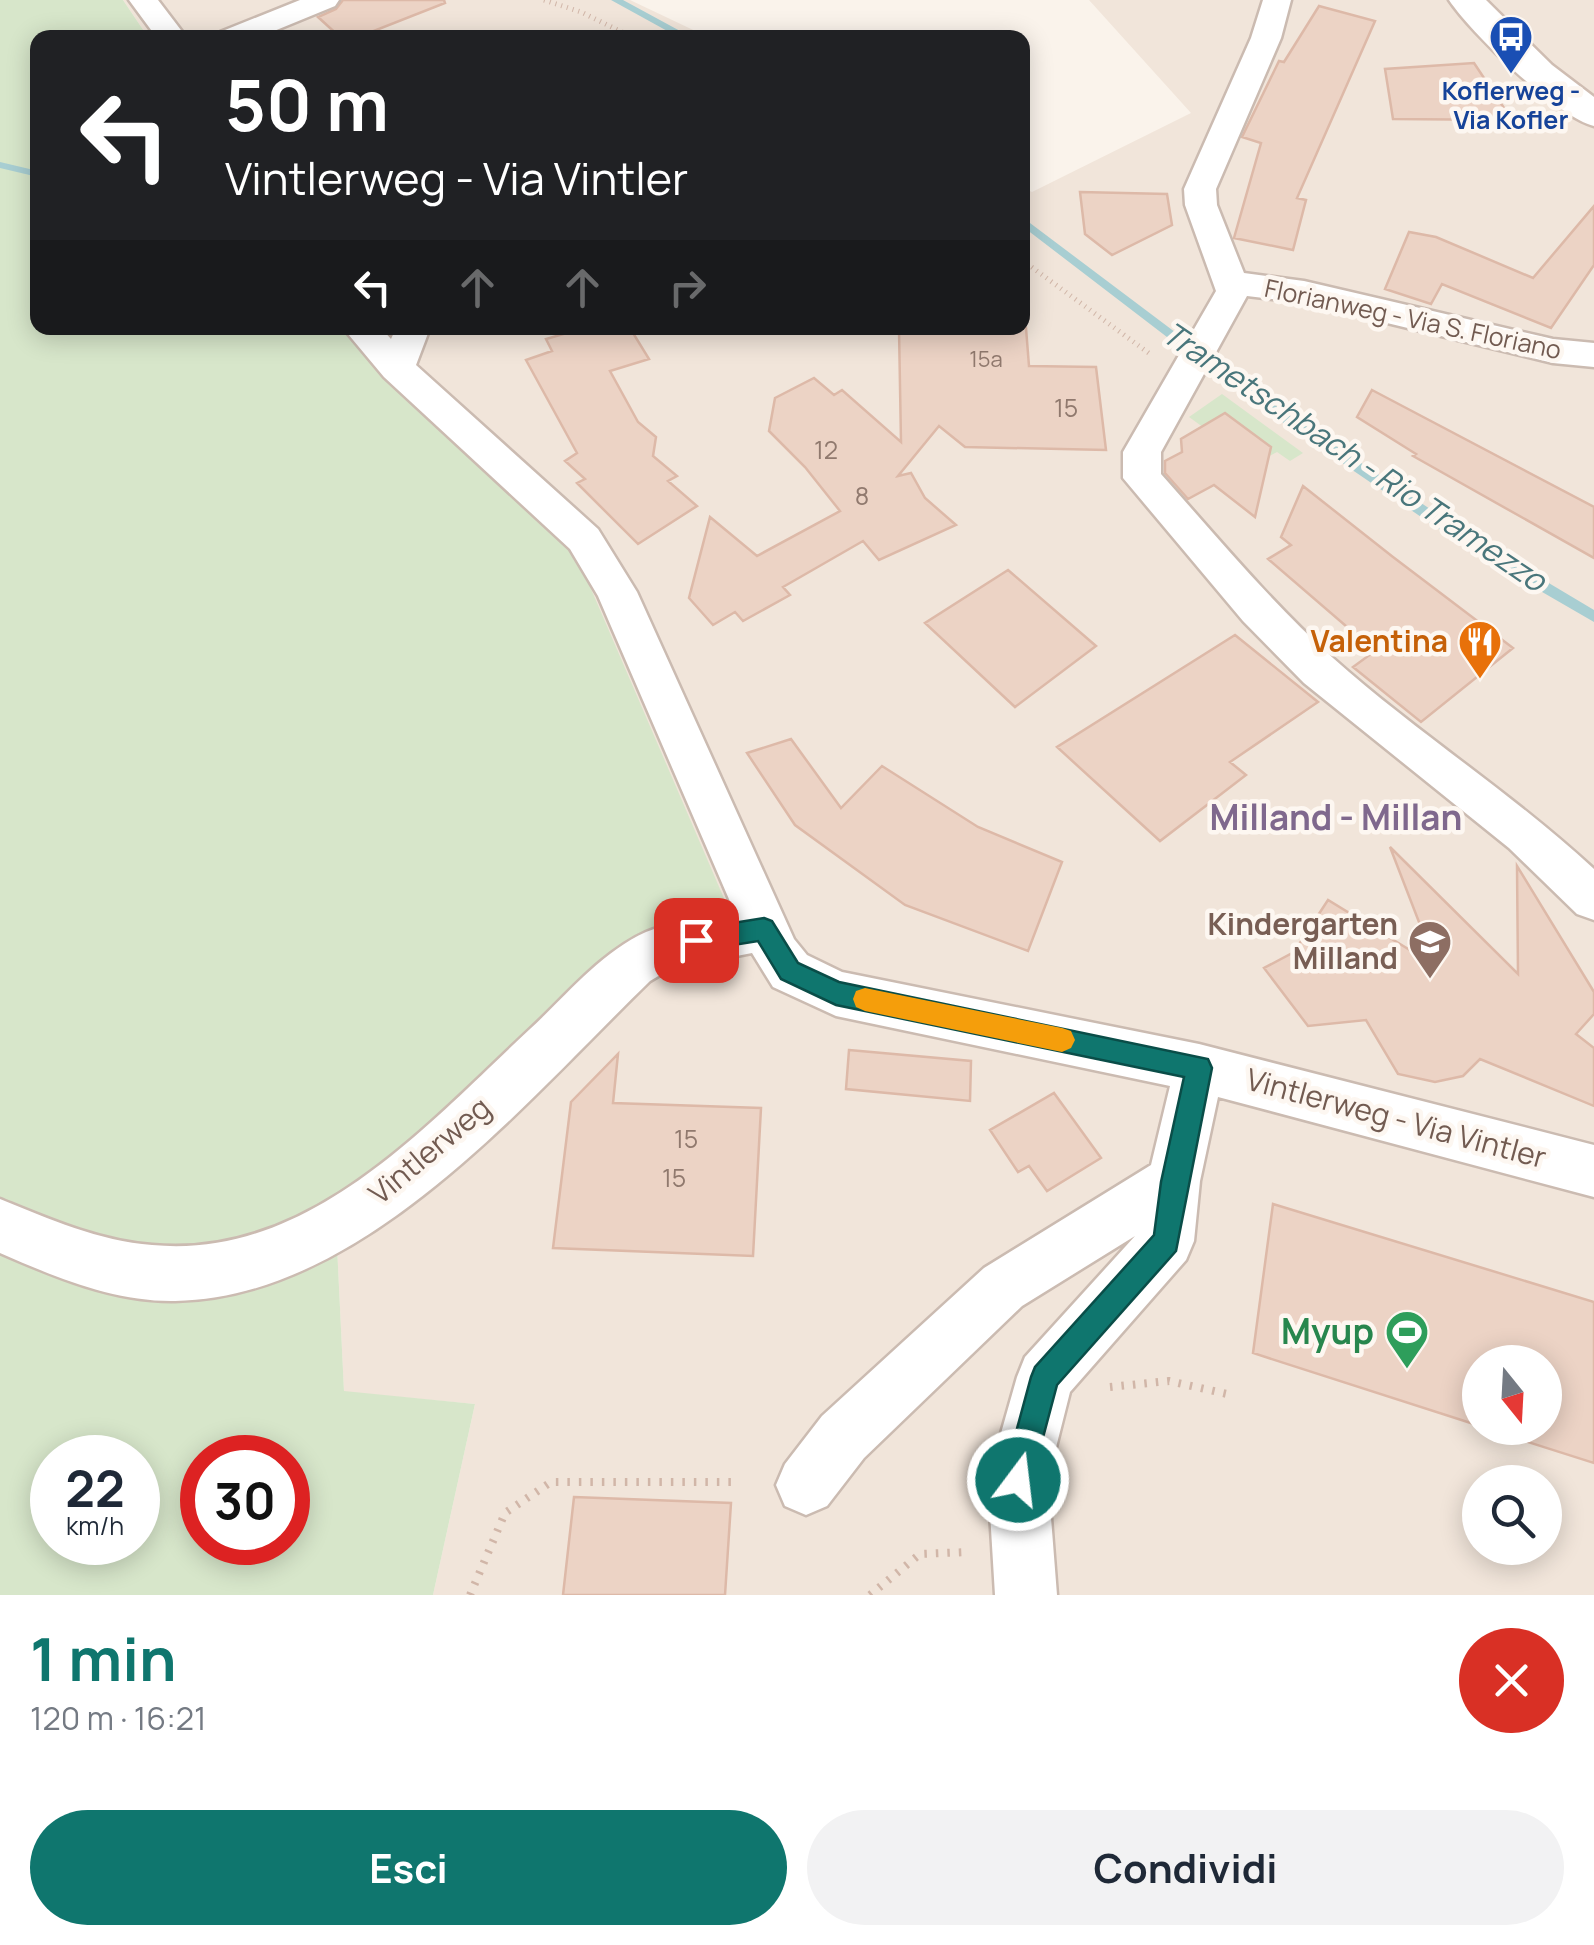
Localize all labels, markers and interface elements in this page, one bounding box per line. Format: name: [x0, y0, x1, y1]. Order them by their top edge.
bus stop icon: Koflerweg - Via Kofler: [1488, 14, 1534, 75]
text: 50 m: [225, 56, 389, 152]
icon: left: [60, 70, 190, 200]
place label: Koflerweg - Via Kofler: [1442, 73, 1580, 137]
text: Vintlerweg - Via Vintler: [225, 147, 688, 209]
icon: left: [345, 260, 400, 315]
icon: ahead: [450, 260, 505, 315]
icon: ahead: [555, 260, 610, 315]
icon: right: [660, 260, 715, 315]
street label: Florianweg - Via S. Floriano: [1262, 270, 1565, 367]
water label: Trametschbach - Rio Tramezzo: [1154, 311, 1557, 603]
house number: 15a: [969, 344, 1003, 374]
house number: 15: [1054, 390, 1078, 425]
house number: 12: [814, 432, 838, 467]
house number: 8: [855, 478, 869, 513]
restaurant icon: Valentina: [1457, 619, 1503, 680]
place label: Valentina: [1311, 620, 1448, 661]
district label: Milland - Millan: [1210, 793, 1462, 841]
pin: [654, 898, 739, 983]
place label: Kindergarten Milland: [1207, 903, 1398, 978]
icon: arrive: [669, 913, 724, 968]
school or university icon: Kindergarten Milland: [1407, 919, 1453, 980]
street label: Vintlerweg - Via Vintler: [1242, 1058, 1551, 1177]
street label: Vintlerweg: [359, 1087, 499, 1213]
house number: 15: [674, 1121, 698, 1156]
house number: 15: [662, 1160, 686, 1195]
place label: Myup: [1281, 1307, 1374, 1355]
sports icon: Myup: [1384, 1309, 1430, 1370]
north arrow: [1462, 1345, 1562, 1445]
map controls: [1462, 1345, 1562, 1565]
position arrow: [966, 1428, 1070, 1532]
speed limit sign: 30: [180, 1435, 310, 1565]
text: 22: [65, 1454, 125, 1522]
button: search: [1462, 1465, 1562, 1565]
text: km/h: [66, 1508, 124, 1543]
text: 1 min: [30, 1617, 177, 1699]
button: close: [1459, 1628, 1564, 1733]
text: 120 m · 16:21: [30, 1696, 206, 1740]
button: Esci: [30, 1810, 787, 1925]
button: Condividi: [807, 1810, 1564, 1925]

